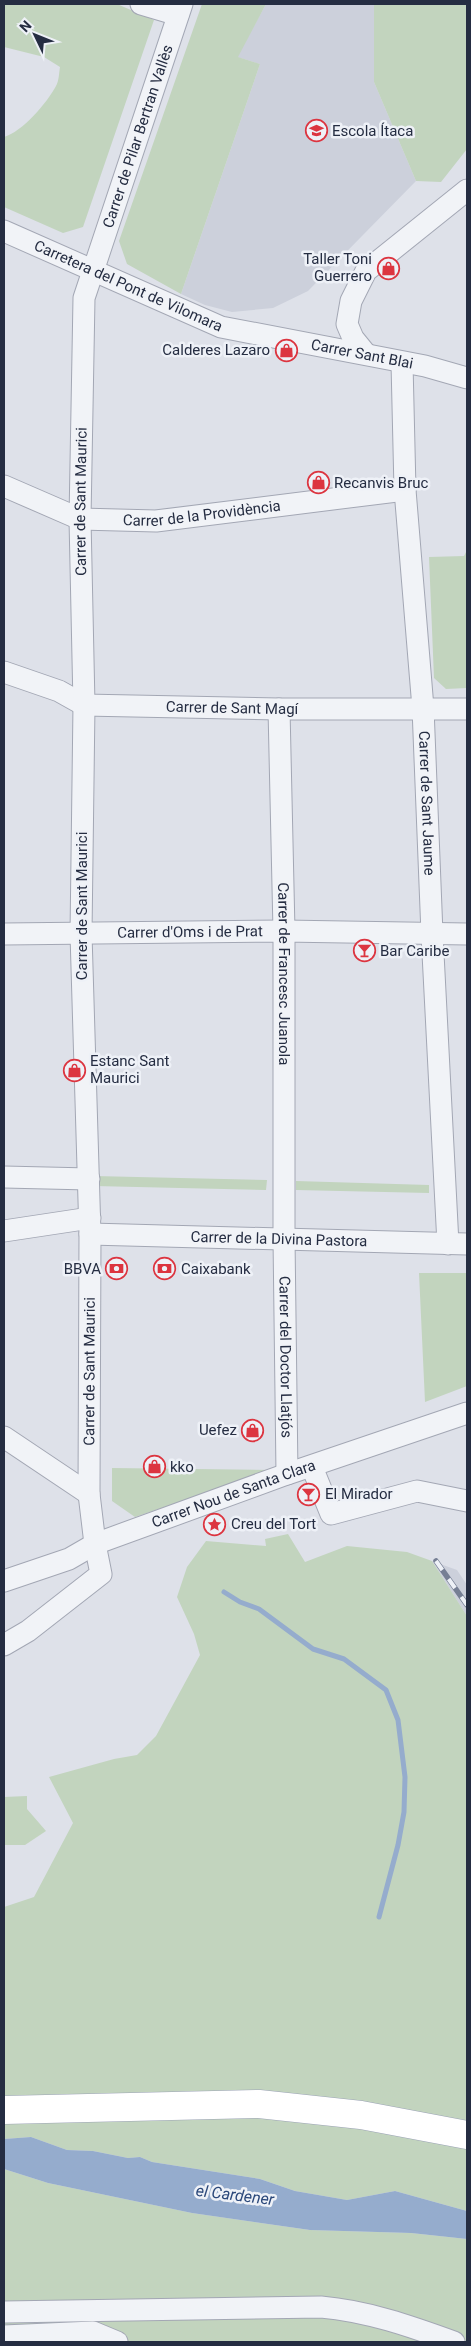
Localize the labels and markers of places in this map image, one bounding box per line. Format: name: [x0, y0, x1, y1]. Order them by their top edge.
school or university icon: Escola Ítaca: [304, 119, 328, 143]
place label: Escola Ítaca: [332, 122, 413, 140]
place label: Taller Toni Guerrero: [303, 250, 372, 285]
shop icon: Taller Toni Guerrero: [376, 256, 400, 280]
shop icon: Calderes Lazaro: [274, 338, 298, 362]
place label: Calderes Lazaro: [162, 341, 270, 359]
shop icon: Recanvis Bruc: [306, 471, 330, 495]
place label: Recanvis Bruc: [334, 474, 429, 492]
bar icon: Bar Caribe: [352, 939, 376, 963]
place label: Bar Caribe: [380, 942, 449, 960]
place label: Estanc Sant Maurici: [90, 1052, 170, 1087]
shop icon: Estanc Sant Maurici: [62, 1058, 86, 1082]
bank icon: BBVA: [105, 1257, 129, 1281]
bank icon: Caixabank: [153, 1257, 177, 1281]
place label: BBVA: [64, 1260, 101, 1278]
place label: Caixabank: [181, 1260, 251, 1278]
shop icon: Uefez: [241, 1418, 265, 1442]
place label: Uefez: [199, 1421, 237, 1439]
shop icon: kko: [142, 1455, 166, 1479]
place label: kko: [170, 1458, 194, 1476]
bar icon: El Mirador: [297, 1482, 321, 1506]
place label: El Mirador: [325, 1485, 393, 1503]
place icon: Creu del Tort: [203, 1512, 227, 1536]
place label: Creu del Tort: [231, 1515, 316, 1533]

